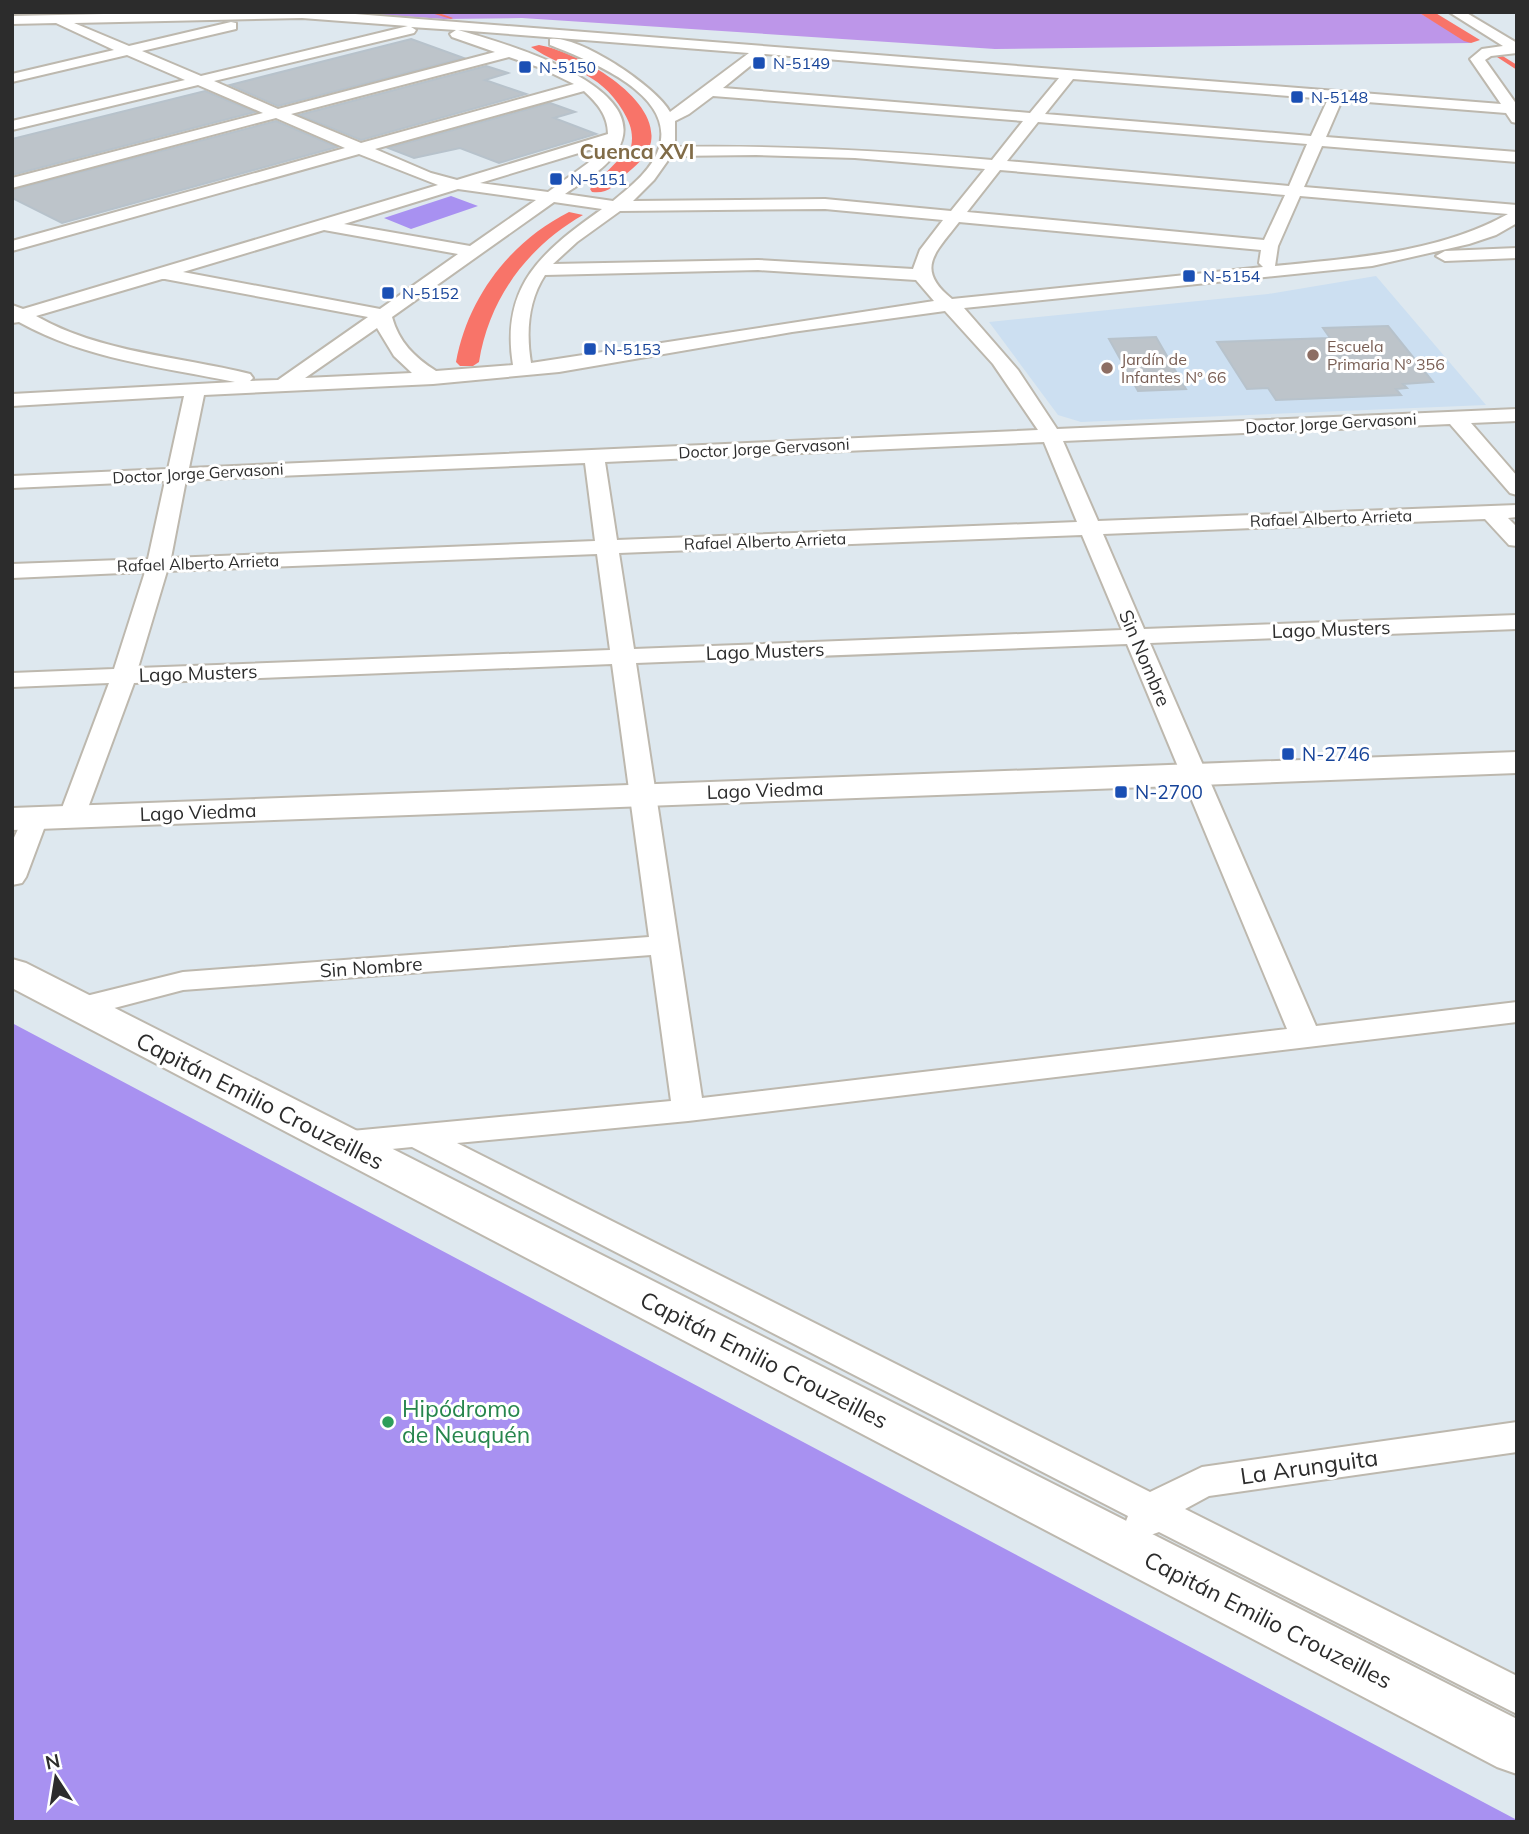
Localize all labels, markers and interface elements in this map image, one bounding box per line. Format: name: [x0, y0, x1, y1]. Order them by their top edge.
place label: N-5149: [773, 53, 830, 73]
marker: N-5149: [751, 55, 767, 71]
place label: N-5150: [539, 57, 596, 77]
marker: N-5150: [517, 59, 533, 75]
place label: N-5148: [1311, 87, 1368, 107]
marker: N-5148: [1289, 89, 1305, 105]
district label: Cuenca XVI: [580, 138, 694, 164]
place label: N-5151: [570, 169, 627, 189]
marker: N-5151: [548, 171, 564, 187]
place label: N-5154: [1203, 266, 1261, 286]
marker: N-5154: [1181, 268, 1197, 284]
place label: N-5152: [402, 283, 459, 303]
marker: N-5152: [380, 285, 396, 301]
place label: Escuela Primaria N° 356: [1327, 336, 1445, 374]
place label: N-5153: [604, 339, 661, 359]
marker: N-5153: [582, 341, 598, 357]
marker: Escuela Primaria N° 356: [1305, 347, 1321, 363]
place label: Jardín de Infantes N° 66: [1121, 349, 1226, 387]
marker: Jardín de Infantes N° 66: [1099, 360, 1115, 376]
street label: Doctor Jorge Gervasoni: [1245, 409, 1417, 437]
street label: Doctor Jorge Gervasoni: [678, 434, 850, 462]
street label: Doctor Jorge Gervasoni: [112, 459, 284, 487]
street label: Rafael Alberto Arrieta: [1250, 505, 1412, 531]
street label: Rafael Alberto Arrieta: [684, 528, 846, 554]
street label: Rafael Alberto Arrieta: [117, 550, 279, 576]
street label: Sin Nombre: [1114, 606, 1176, 710]
street label: Lago Musters: [1271, 615, 1391, 643]
street label: Lago Musters: [705, 637, 825, 665]
street label: Lago Musters: [138, 659, 258, 687]
place label: N-2746: [1302, 742, 1370, 766]
marker: N-2746: [1280, 746, 1296, 762]
street label: Lago Viedma: [706, 776, 824, 804]
place label: N-2700: [1135, 780, 1203, 804]
marker: N-2700: [1113, 784, 1129, 800]
street label: Lago Viedma: [139, 798, 257, 826]
street label: Sin Nombre: [319, 951, 423, 983]
street label: Capitán Emilio Crouzeilles: [132, 1025, 389, 1176]
street label: Capitán Emilio Crouzeilles: [636, 1284, 893, 1435]
place label: Hipódromo de Neuquén: [402, 1394, 530, 1449]
marker: Hipódromo de Neuquén: [380, 1414, 396, 1430]
street label: La Arunguita: [1238, 1442, 1380, 1491]
street label: Capitán Emilio Crouzeilles: [1140, 1544, 1397, 1695]
north arrow: [21, 1743, 91, 1813]
text: N: [43, 1748, 62, 1775]

